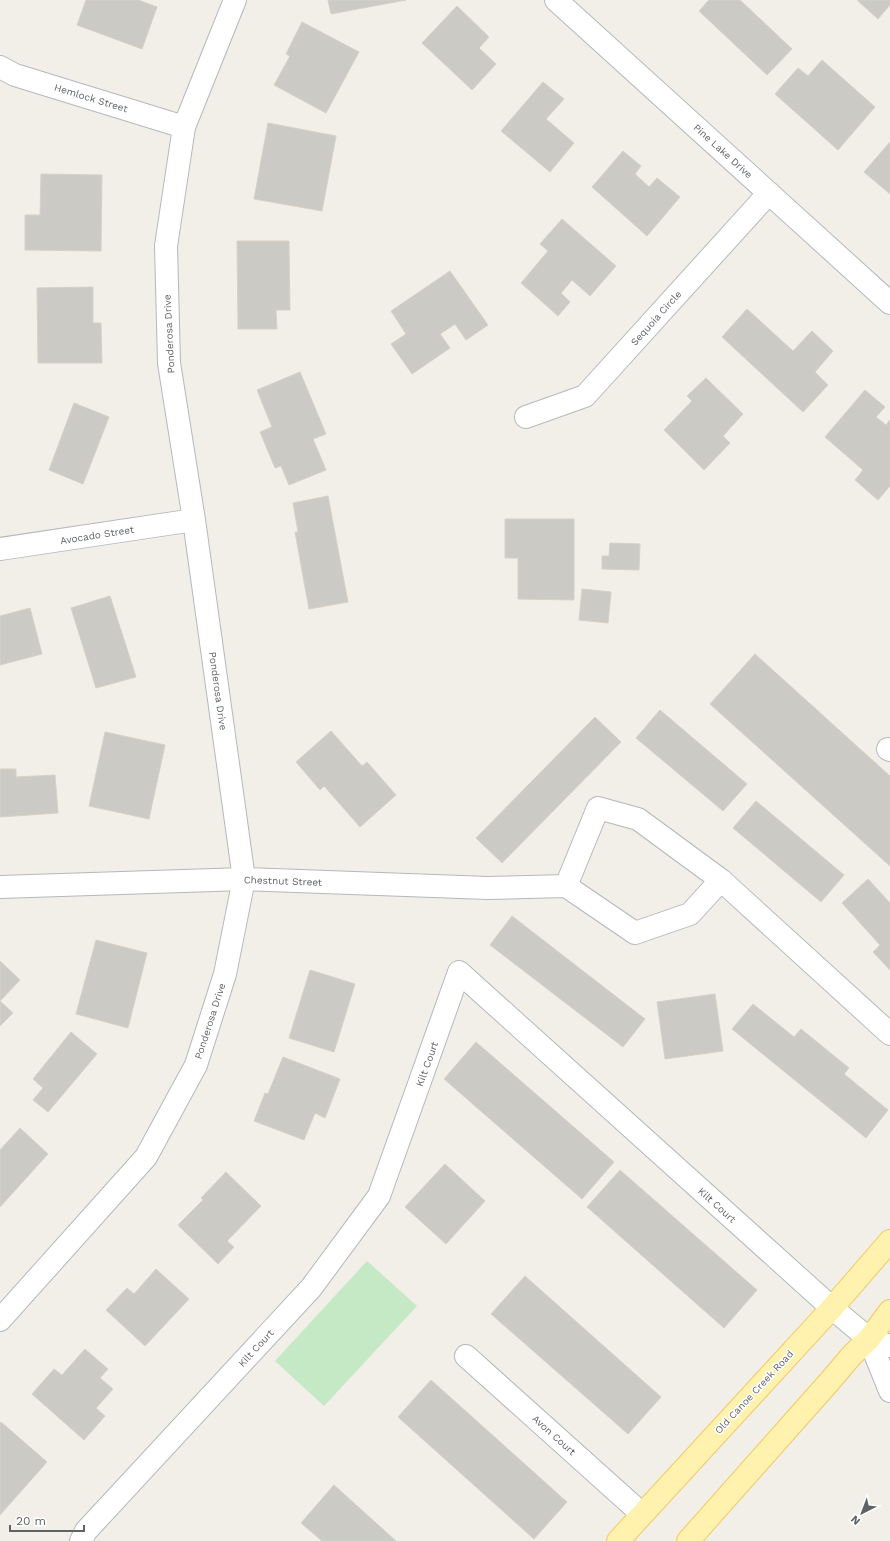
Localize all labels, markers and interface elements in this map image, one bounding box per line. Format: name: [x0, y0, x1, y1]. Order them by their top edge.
street label: Hemlock Street: [53, 82, 130, 115]
street label: Pine Lake Drive: [691, 122, 755, 180]
street label: Sequoia Circle: [628, 288, 684, 348]
street label: Ponderosa Drive: [161, 294, 177, 374]
street label: Avocado Street: [59, 524, 135, 546]
street label: Ponderosa Drive: [207, 651, 229, 731]
street label: Chestnut Street: [244, 874, 323, 888]
street label: Ponderosa Drive: [193, 981, 228, 1060]
street label: Kilt Court: [414, 1039, 440, 1088]
street label: Kilt Court: [696, 1185, 739, 1225]
street label: Kilt Court: [236, 1327, 276, 1369]
street label: Old Canoe Creek Road: [713, 1348, 795, 1436]
street label: Avon Court: [530, 1413, 578, 1458]
north arrow: [842, 1493, 882, 1533]
scale bar: [10, 1507, 84, 1533]
text: N: [848, 1513, 863, 1528]
text: 20 m: [16, 1514, 46, 1528]

